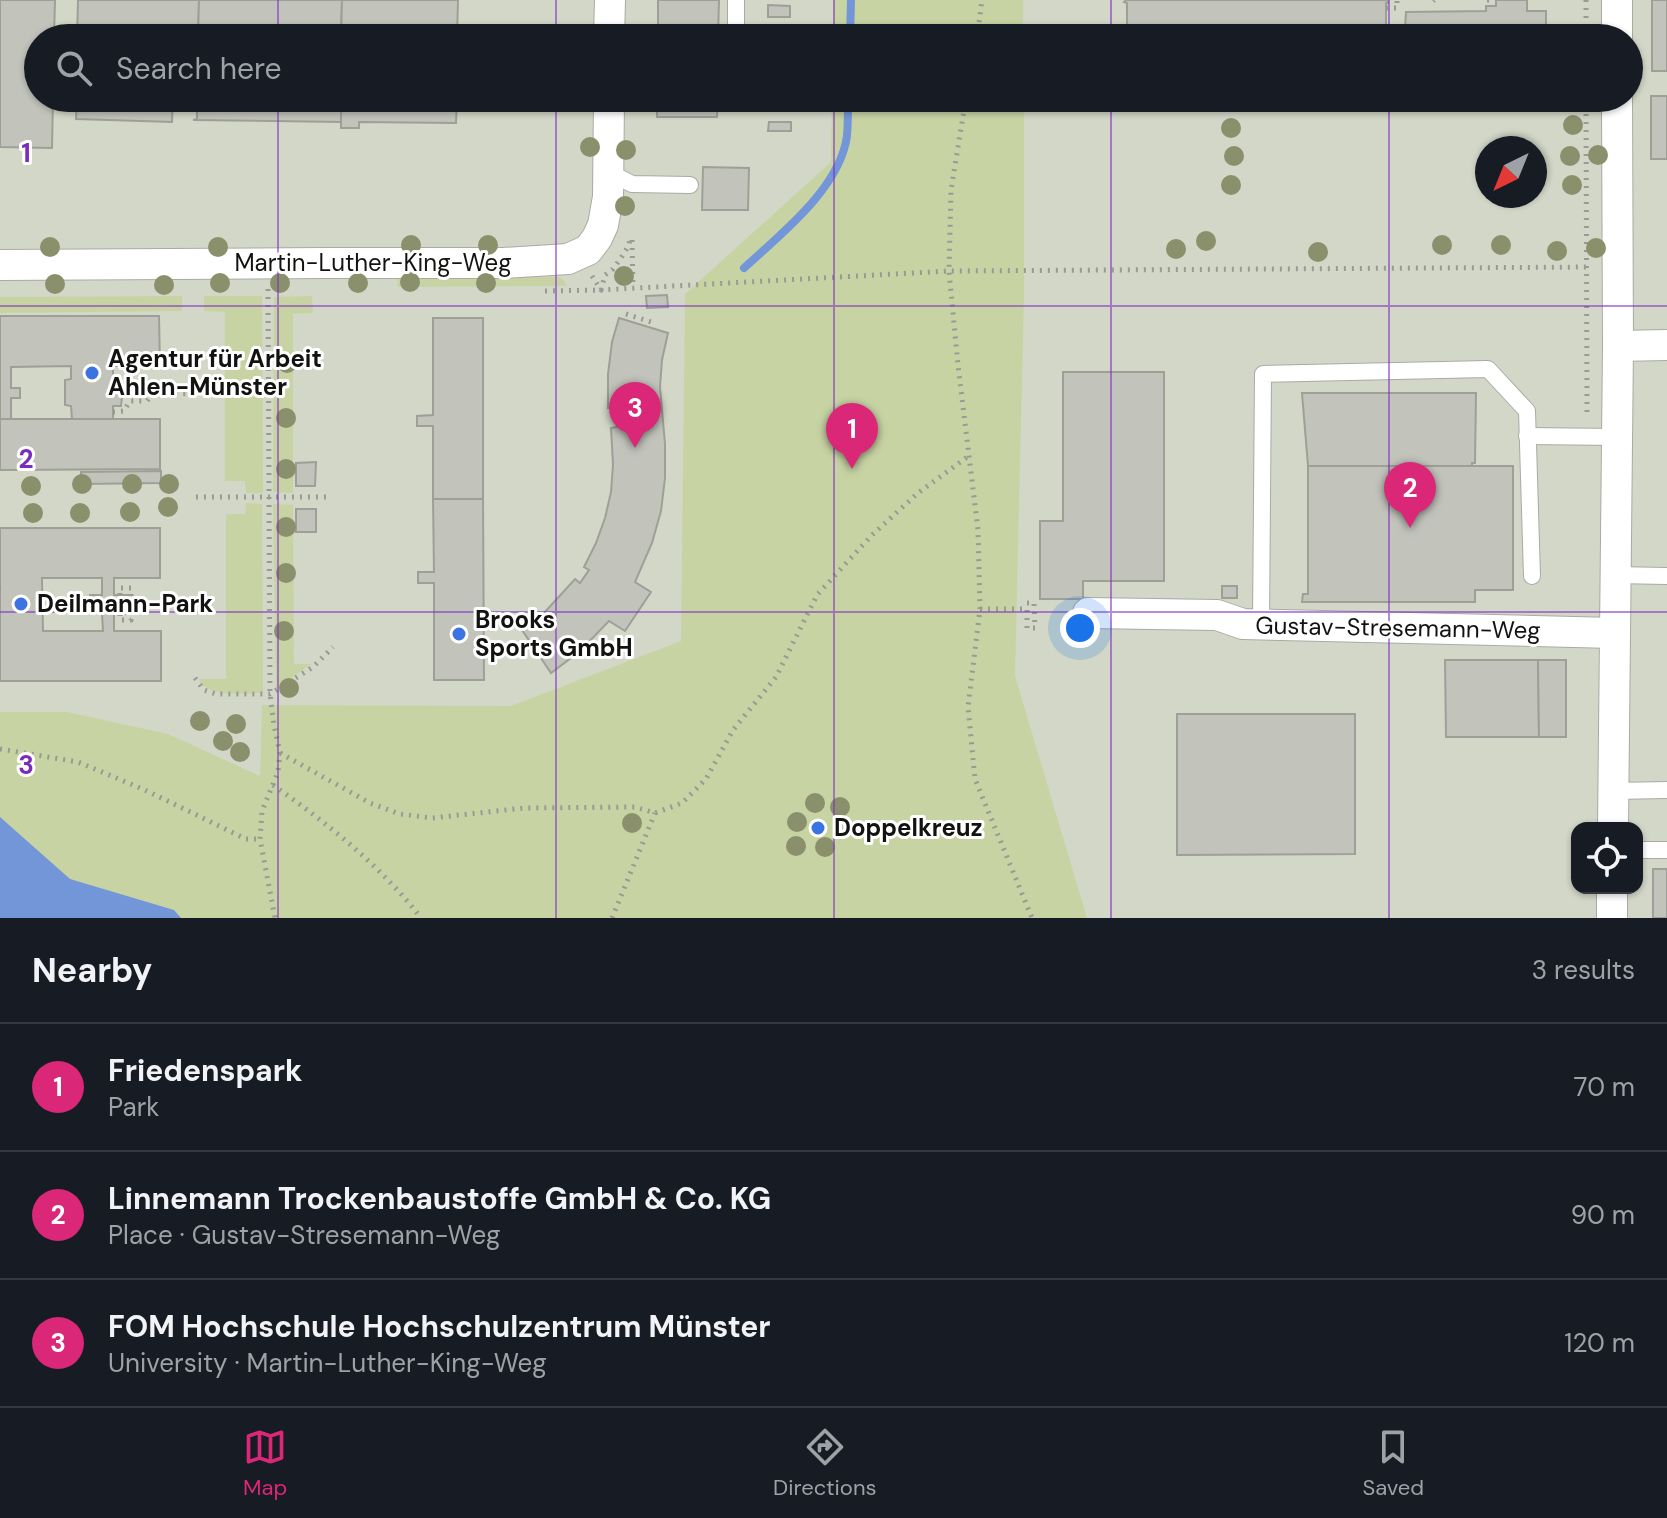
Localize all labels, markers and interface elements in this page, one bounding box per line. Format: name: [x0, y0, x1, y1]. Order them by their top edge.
search box: [24, 24, 1643, 112]
icon: search: [52, 46, 96, 90]
text: Search here: [116, 49, 282, 88]
text: 1: [21, 136, 31, 170]
north arrow: [1475, 136, 1547, 208]
street label: Martin-Luther-King-Weg: [234, 247, 512, 278]
place label: Agentur für Arbeit Ahlen-Münster: [108, 343, 322, 402]
marker: Agentur für Arbeit Ahlen-Münster: [83, 364, 101, 382]
pin: 3: [609, 382, 661, 448]
pin: 1: [826, 403, 878, 469]
text: 2: [18, 442, 34, 476]
pin: 2: [1384, 462, 1436, 528]
place label: Deilmann-Park: [37, 588, 213, 619]
marker: Deilmann-Park: [12, 595, 30, 613]
place label: Brooks Sports GmbH: [475, 604, 633, 663]
your location: [1060, 608, 1100, 648]
street label: Gustav-Stresemann-Weg: [1255, 610, 1541, 645]
marker: Brooks Sports GmbH: [450, 625, 468, 643]
text: 3: [18, 748, 34, 782]
place label: Doppelkreuz: [834, 812, 982, 843]
marker: Doppelkreuz: [809, 819, 827, 837]
map controls: [1571, 822, 1643, 894]
button: locate: [1571, 822, 1643, 894]
text: Nearby: [32, 948, 152, 993]
text: 3 results: [1532, 953, 1635, 987]
text: Friedenspark: [108, 1051, 302, 1090]
text: 1: [53, 1070, 63, 1104]
text: 70 m: [1574, 1070, 1635, 1104]
text: Park: [108, 1090, 159, 1124]
text: Linnemann Trockenbaustoffe GmbH & Co. KG: [108, 1179, 771, 1218]
text: 2: [50, 1198, 66, 1232]
text: 90 m: [1571, 1198, 1635, 1232]
text: Place · Gustav-Stresemann-Weg: [108, 1218, 501, 1252]
text: FOM Hochschule Hochschulzentrum Münster: [108, 1307, 771, 1346]
text: 3: [50, 1326, 66, 1360]
text: 120 m: [1564, 1326, 1635, 1360]
text: University · Martin-Luther-King-Weg: [108, 1346, 547, 1380]
tab: Map: [243, 1425, 287, 1502]
tab: Directions: [773, 1425, 877, 1502]
tab: Saved: [1362, 1425, 1424, 1502]

